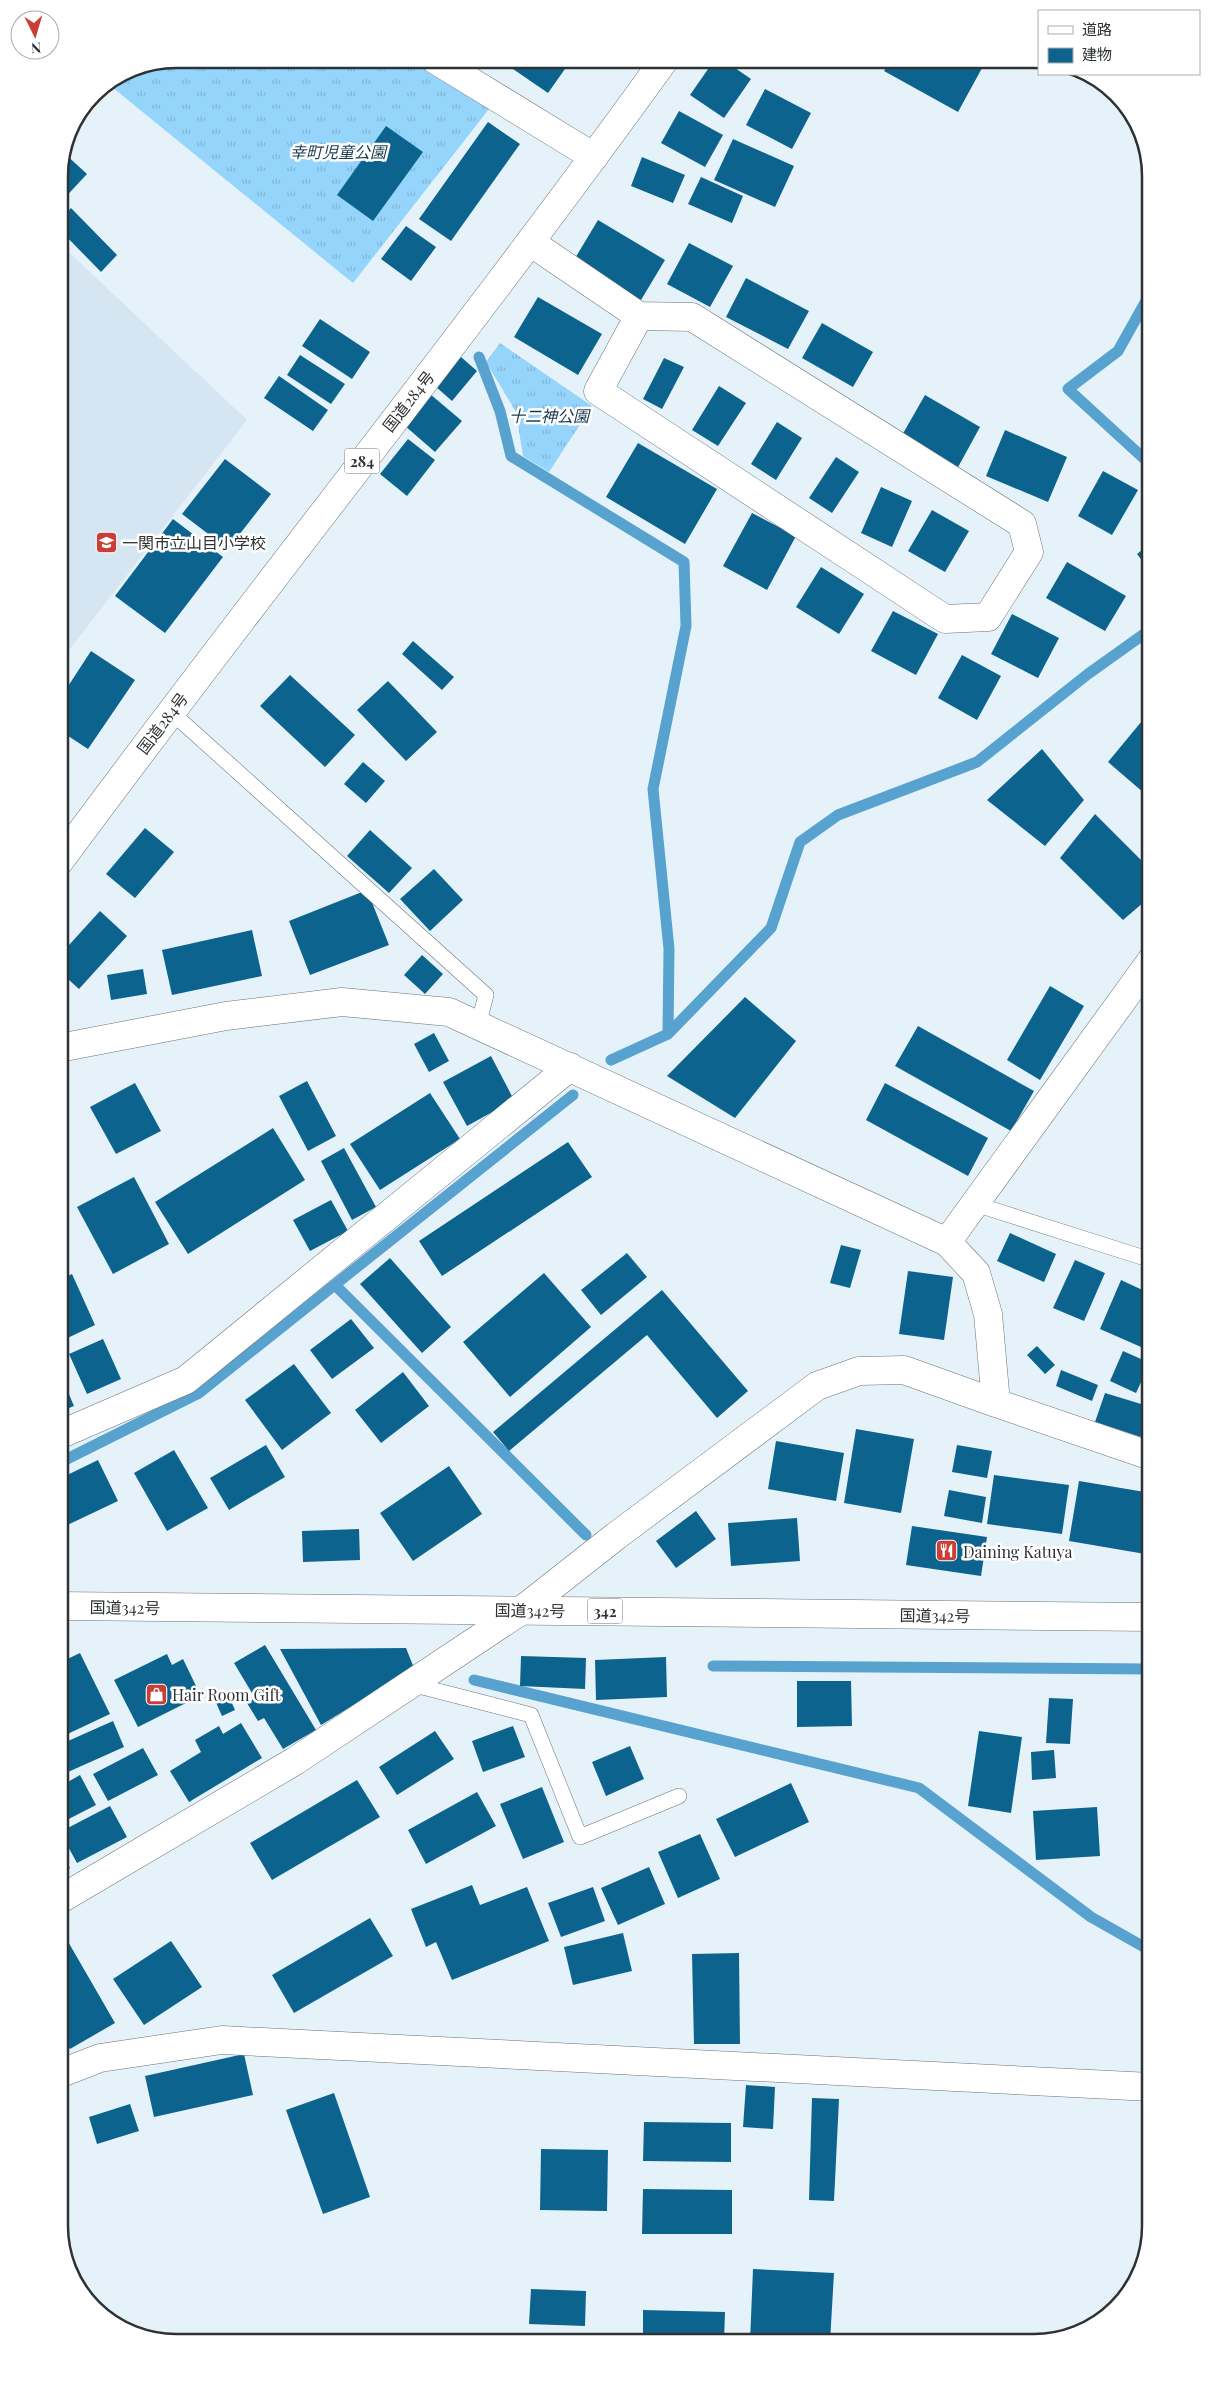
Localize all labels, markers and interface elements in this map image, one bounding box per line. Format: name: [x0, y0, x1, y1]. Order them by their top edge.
north arrow: [10, 10, 60, 60]
legend: [1038, 10, 1200, 75]
text: 道路: [1082, 19, 1112, 39]
text: N: [30, 39, 42, 58]
text: 建物: [1082, 44, 1112, 64]
park label: 幸町児童公園: [290, 141, 388, 162]
street label: 国道284号: [378, 366, 438, 436]
park label: 十二神公園: [509, 405, 591, 426]
road number: 284: [344, 448, 380, 474]
school or university icon: 一関市立山目小学校: [94, 530, 118, 554]
place label: 一関市立山目小学校: [122, 532, 266, 553]
street label: 国道284号: [132, 688, 192, 758]
restaurant icon: Daining Katuya: [935, 1539, 959, 1563]
place label: Daining Katuya: [963, 1541, 1073, 1562]
street label: 国道342号: [89, 1596, 161, 1618]
road number: 342: [588, 1598, 622, 1624]
street label: 国道342号: [494, 1599, 566, 1621]
street label: 国道342号: [899, 1604, 971, 1626]
shop icon: Hair Room Gift: [144, 1682, 168, 1706]
place label: Hair Room Gift: [172, 1684, 281, 1705]

